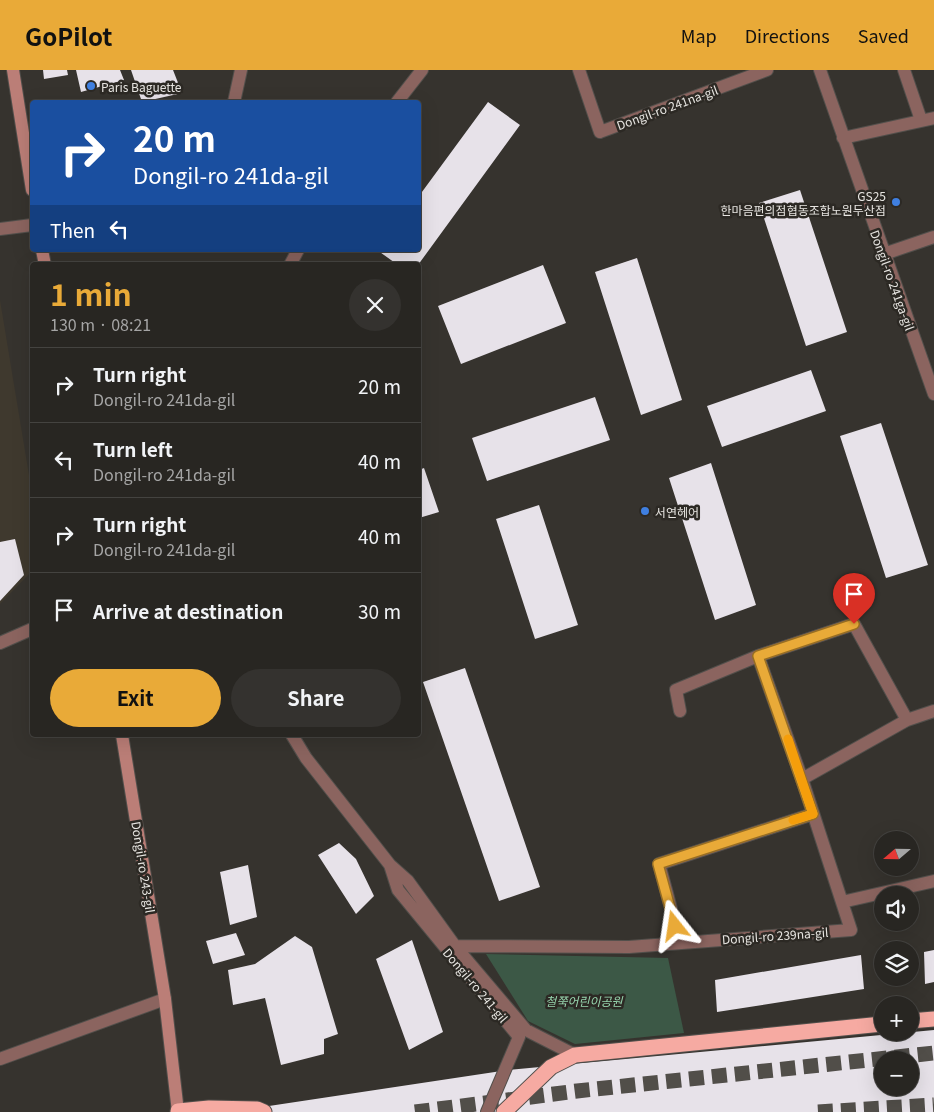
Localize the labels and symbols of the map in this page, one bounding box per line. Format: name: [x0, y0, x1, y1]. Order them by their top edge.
place label: Paris Baguette: [101, 78, 182, 95]
marker: Paris Baguette: [85, 80, 97, 92]
street label: Dongil-ro 241na-gil: [614, 81, 720, 133]
place label: GS25 한마음편의점협동조합노원두산점: [720, 187, 886, 218]
marker: GS25 한마음편의점협동조합노원두산점: [890, 196, 902, 208]
street label: Dongil-ro 241ga-gil: [867, 227, 919, 333]
place label: 서연헤어: [655, 503, 699, 520]
marker: 서연헤어: [639, 505, 651, 517]
pin: [833, 573, 875, 624]
street label: Dongil-ro 243-gil: [128, 820, 160, 914]
north arrow: [874, 831, 919, 876]
position arrow: [648, 899, 700, 951]
street label: Dongil-ro 239na-gil: [721, 923, 829, 947]
street label: Dongil-ro 241-gil: [440, 944, 512, 1026]
park label: 철쭉어린이공원: [545, 992, 624, 1009]

